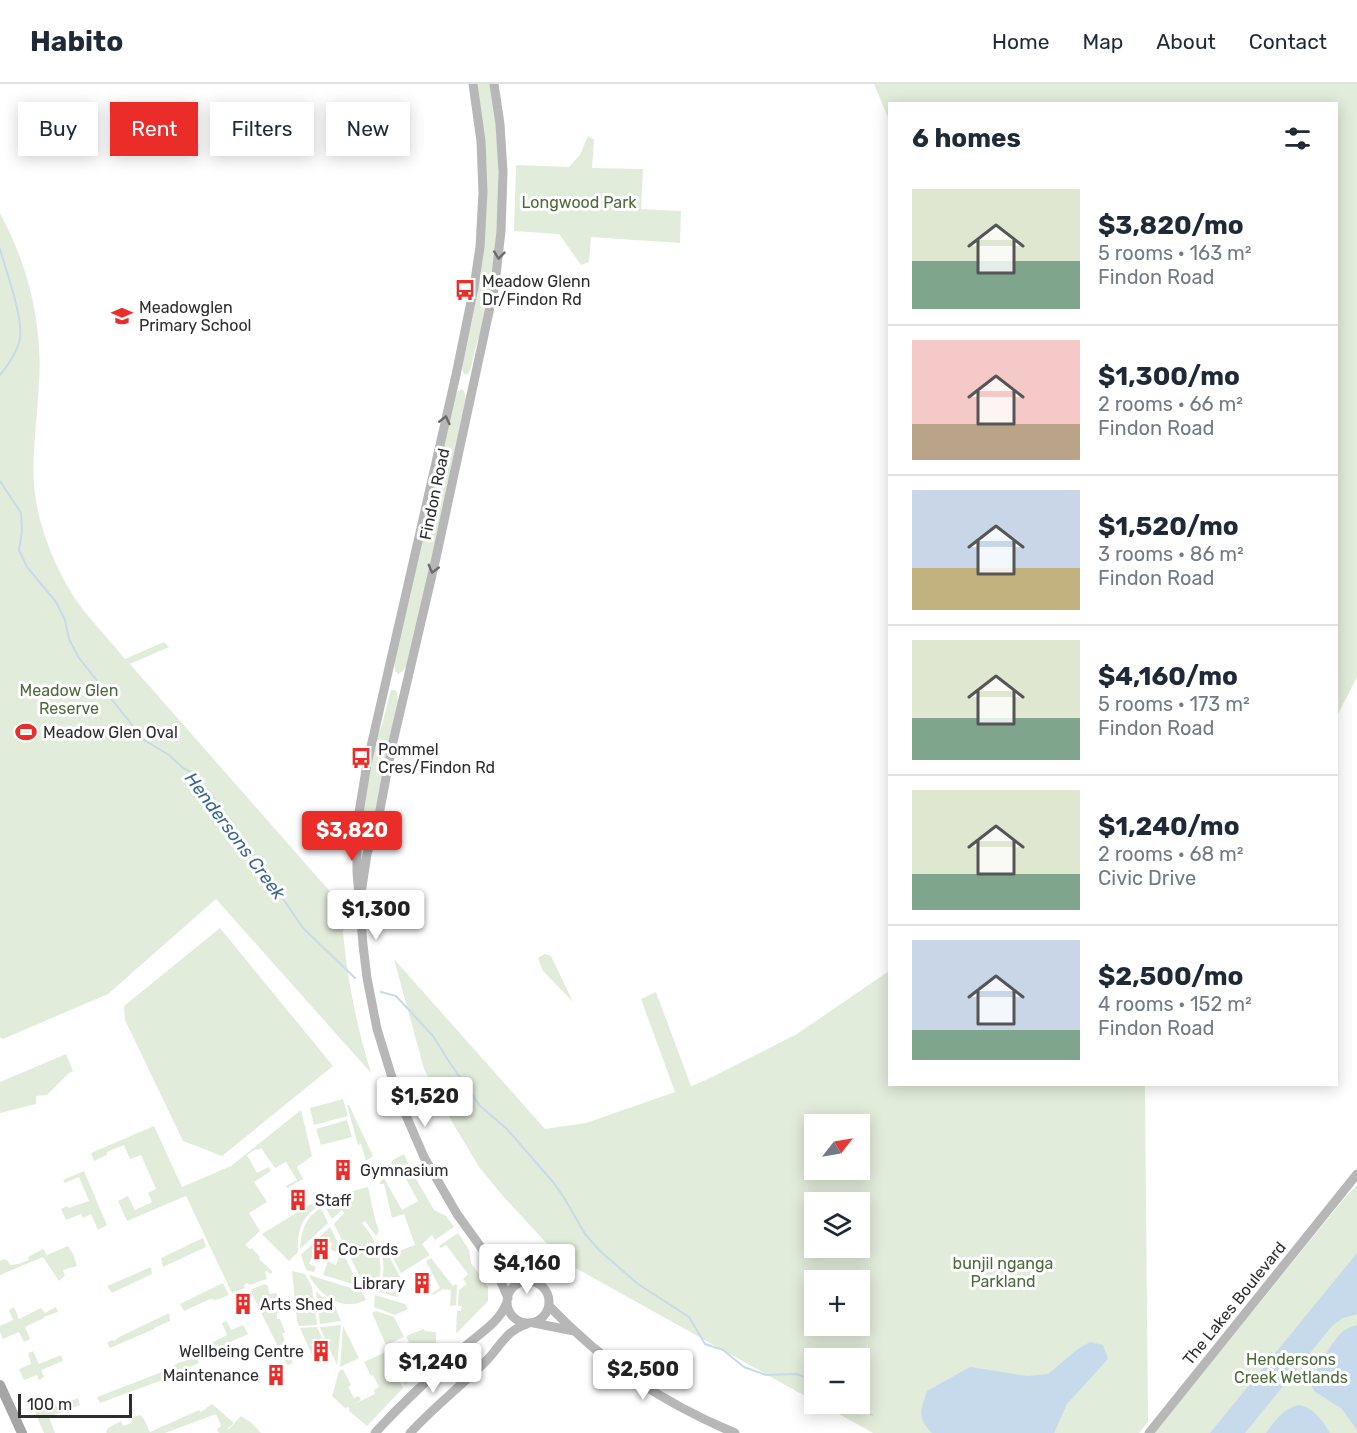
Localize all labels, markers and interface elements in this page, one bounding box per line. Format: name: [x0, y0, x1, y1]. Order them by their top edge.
text: Habito: [30, 25, 123, 58]
text: Home: [992, 29, 1049, 54]
text: Map: [1082, 29, 1123, 54]
text: About: [1156, 29, 1216, 54]
text: Contact: [1249, 29, 1327, 54]
chip: Buy: [18, 102, 98, 156]
chip: Rent: [110, 102, 198, 156]
chip: Filters: [210, 102, 314, 156]
chip: New: [326, 102, 410, 156]
icon: filters: [1281, 122, 1314, 155]
text: 6 homes: [912, 123, 1021, 154]
park label: Longwood Park: [522, 193, 637, 212]
text: $3,820/mo: [1098, 210, 1244, 241]
icon: home: [960, 213, 1032, 285]
text: 5 rooms · 163 m²: [1098, 241, 1252, 265]
one-way arrow: [493, 251, 506, 260]
text: Findon Road: [1098, 265, 1214, 289]
place label: Meadow Glenn Dr/Findon Rd: [482, 272, 591, 309]
bus stop icon: Meadow Glenn Dr/Findon Rd: [453, 278, 477, 302]
place label: Meadowglen Primary School: [139, 298, 251, 335]
school or university icon: Meadowglen Primary School: [110, 304, 134, 328]
text: $1,300/mo: [1098, 361, 1240, 392]
icon: home: [960, 364, 1032, 436]
text: 2 rooms · 66 m²: [1098, 392, 1243, 416]
one-way arrow: [438, 416, 451, 426]
text: Findon Road: [1098, 416, 1214, 440]
street label: Findon Road: [416, 447, 453, 542]
text: $1,520/mo: [1098, 511, 1239, 542]
icon: home: [960, 514, 1032, 586]
text: 3 rooms · 86 m²: [1098, 542, 1244, 566]
one-way arrow: [427, 564, 440, 574]
text: Findon Road: [1098, 566, 1214, 590]
text: $4,160/mo: [1098, 661, 1238, 692]
icon: home: [960, 664, 1032, 736]
park label: Meadow Glen Reserve: [20, 681, 118, 718]
text: 5 rooms · 173 m²: [1098, 692, 1250, 716]
text: Findon Road: [1098, 716, 1214, 740]
sports icon: Meadow Glen Oval: [14, 720, 38, 744]
place label: Meadow Glen Oval: [43, 723, 178, 742]
place label: Pommel Cres/Findon Rd: [378, 740, 495, 777]
bus stop icon: Pommel Cres/Findon Rd: [349, 746, 373, 770]
water label: Hendersons Creek: [180, 768, 290, 905]
pin: $3,820: [303, 811, 401, 862]
text: $1,240/mo: [1098, 811, 1240, 842]
icon: home: [960, 814, 1032, 886]
text: $3,820: [316, 818, 388, 842]
text: 2 rooms · 68 m²: [1098, 842, 1244, 866]
text: Civic Drive: [1098, 866, 1196, 890]
pin: $1,300: [327, 890, 425, 941]
text: $1,300: [341, 897, 411, 921]
text: $2,500/mo: [1098, 961, 1243, 992]
icon: home: [960, 964, 1032, 1036]
text: 4 rooms · 152 m²: [1098, 992, 1252, 1016]
text: Findon Road: [1098, 1016, 1214, 1040]
pin: $1,520: [376, 1077, 474, 1128]
text: $1,520: [391, 1084, 459, 1108]
north arrow: [804, 1114, 870, 1180]
map controls: [804, 1114, 870, 1414]
building icon: Gymnasium: [331, 1158, 355, 1182]
place label: Gymnasium: [360, 1161, 448, 1180]
building icon: Staff: [286, 1188, 310, 1212]
place label: Staff: [315, 1191, 351, 1210]
button: layers: [804, 1192, 870, 1258]
building icon: Co-ords: [309, 1237, 333, 1261]
street label: The Lakes Boulevard: [1179, 1238, 1290, 1369]
place label: Co-ords: [338, 1240, 398, 1259]
pin: $4,160: [478, 1244, 576, 1295]
text: $4,160: [493, 1251, 561, 1275]
park label: bunjil nganga Parkland: [953, 1254, 1053, 1291]
button: +: [804, 1270, 870, 1336]
building icon: Library: [410, 1271, 434, 1295]
place label: Library: [353, 1274, 405, 1293]
building icon: Arts Shed: [231, 1292, 255, 1316]
place label: Arts Shed: [260, 1295, 333, 1314]
building icon: Wellbeing Centre: [309, 1339, 333, 1363]
place label: Wellbeing Centre: [179, 1342, 304, 1361]
pin: $1,240: [384, 1343, 482, 1394]
button: −: [804, 1348, 870, 1414]
text: $1,240: [398, 1350, 468, 1374]
pin: $2,500: [594, 1350, 692, 1401]
park label: Hendersons Creek Wetlands: [1234, 1350, 1348, 1387]
text: $2,500: [607, 1357, 679, 1381]
building icon: Maintenance: [264, 1363, 288, 1387]
place label: Maintenance: [163, 1366, 259, 1385]
scale bar: [18, 1391, 132, 1418]
text: 100 m: [27, 1395, 72, 1414]

